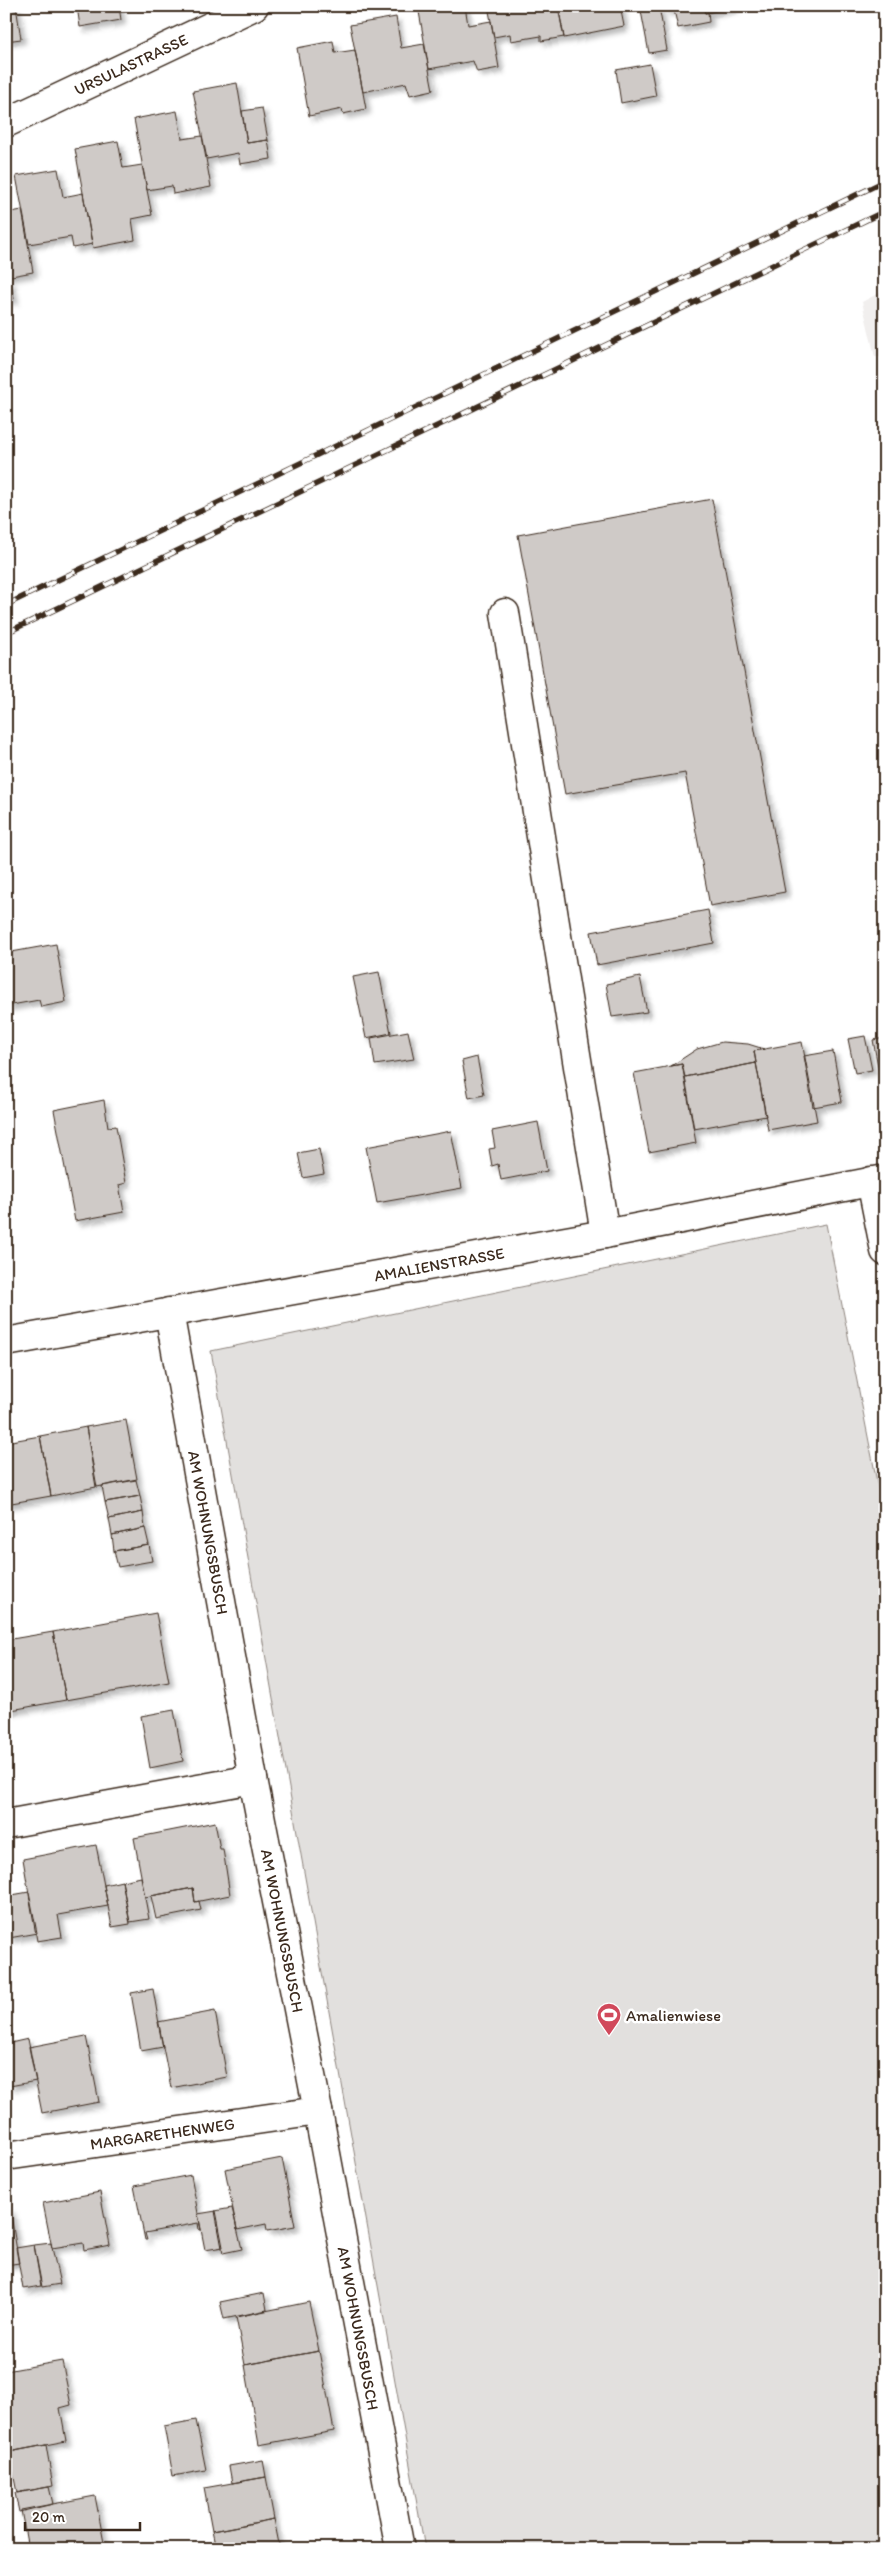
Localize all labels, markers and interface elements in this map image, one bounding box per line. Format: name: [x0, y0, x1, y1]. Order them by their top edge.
street label: URSULASTRASSE: [71, 30, 191, 99]
street label: AMALIENSTRASSE: [373, 1243, 506, 1285]
street label: AM WOHNUNGSBUSCH: [184, 1449, 232, 1616]
street label: AM WOHNUNGSBUSCH: [257, 1847, 307, 2014]
sports icon: Amalienwiese: [596, 2002, 622, 2036]
place label: Amalienwiese: [626, 2006, 721, 2025]
street label: MARGARETHENWEG: [89, 2114, 236, 2154]
street label: AM WOHNUNGSBUSCH: [334, 2245, 383, 2412]
scale bar: [25, 2500, 140, 2532]
text: 20 m: [32, 2508, 66, 2526]

